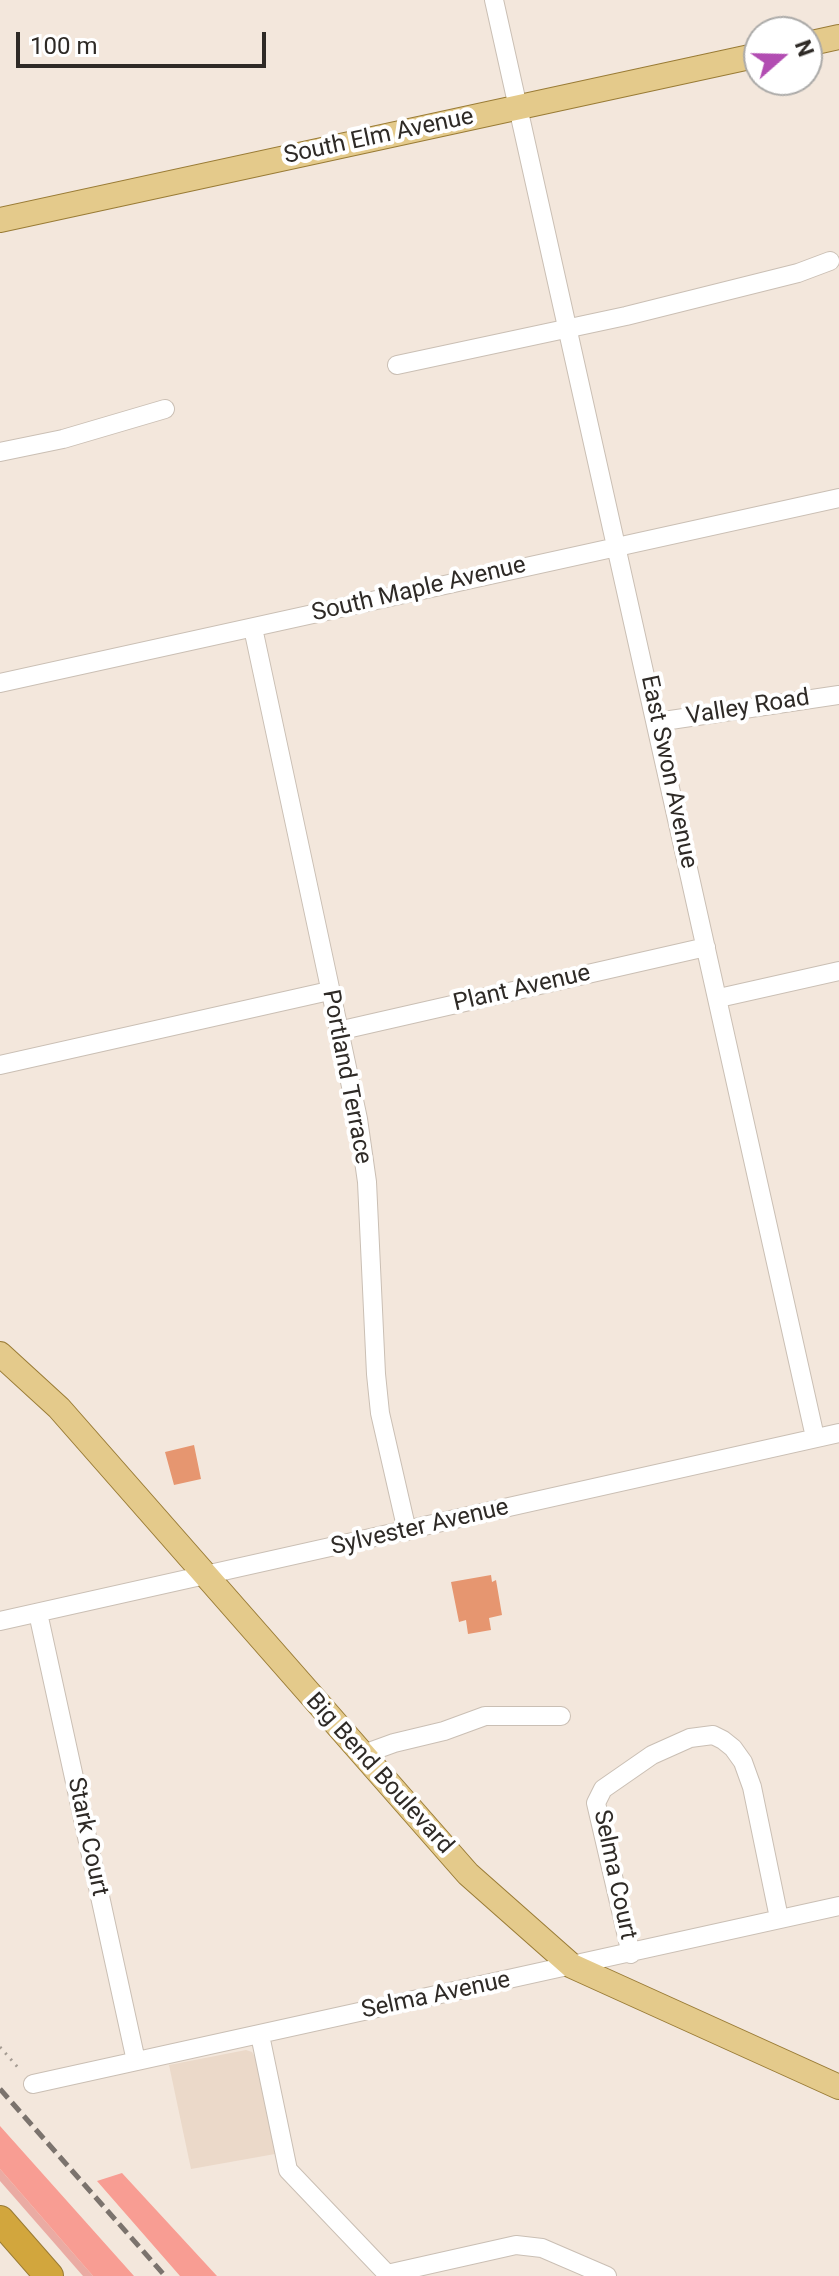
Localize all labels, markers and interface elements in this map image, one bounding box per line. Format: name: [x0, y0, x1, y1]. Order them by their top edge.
scale bar: [20, 16, 270, 66]
north arrow: [743, 16, 823, 96]
text: 100 m: [30, 32, 97, 60]
text: N: [790, 37, 819, 60]
street label: South Elm Avenue: [282, 103, 476, 171]
street label: South Maple Avenue: [309, 551, 529, 629]
street label: East Swon Avenue: [633, 673, 703, 871]
street label: Valley Road: [684, 684, 812, 732]
street label: Plant Avenue: [451, 959, 593, 1019]
street label: Portland Terrace: [315, 987, 377, 1167]
street label: Sylvester Avenue: [328, 1494, 512, 1562]
street label: Big Bend Boulevard: [299, 1687, 459, 1861]
street label: Stark Court: [60, 1775, 114, 1899]
street label: Selma Court: [586, 1807, 642, 1943]
street label: Selma Avenue: [359, 1966, 513, 2026]

